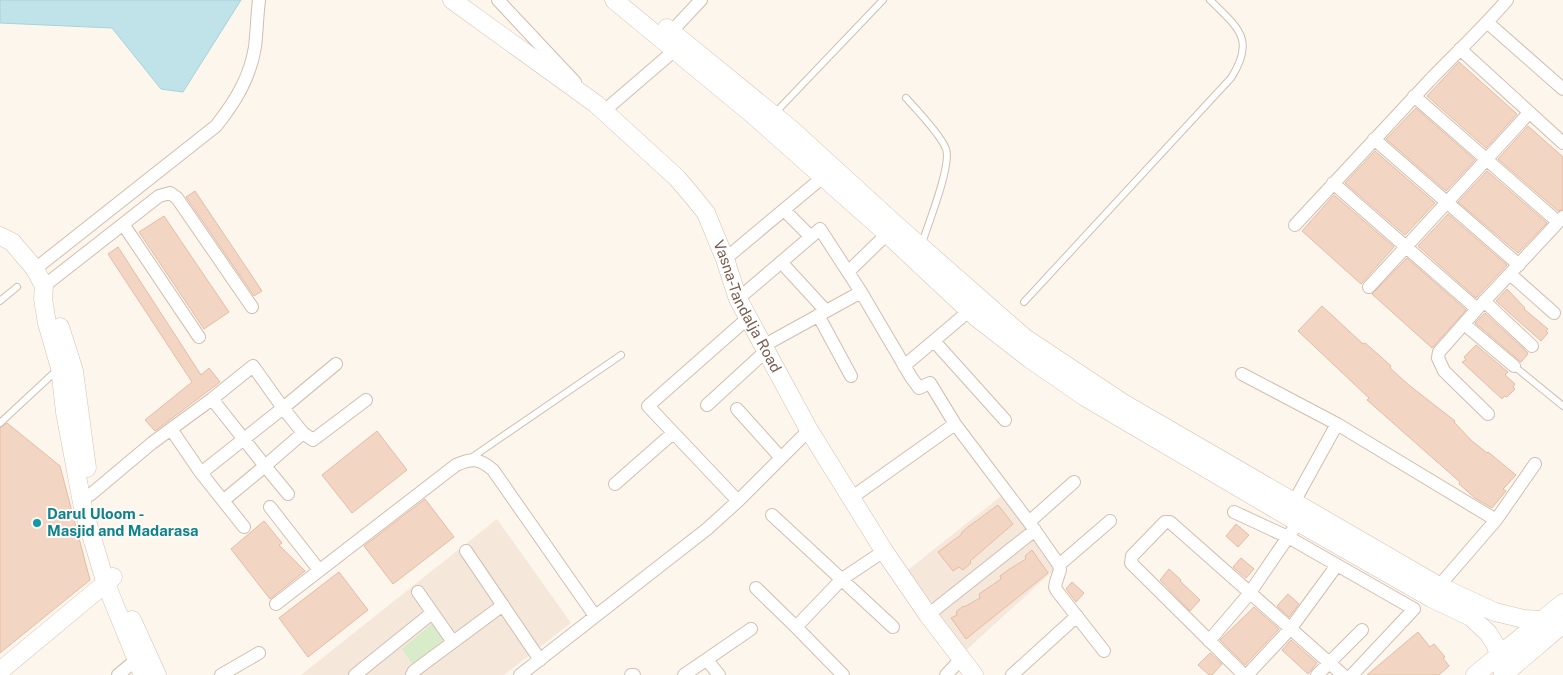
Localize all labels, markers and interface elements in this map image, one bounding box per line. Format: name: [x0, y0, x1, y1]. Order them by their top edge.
street label: Vasna-Tandalja Road: [710, 237, 785, 375]
place label: Darul Uloom - Masjid and Madarasa: [47, 505, 199, 539]
marker: Darul Uloom - Masjid and Madarasa: [31, 517, 43, 529]

